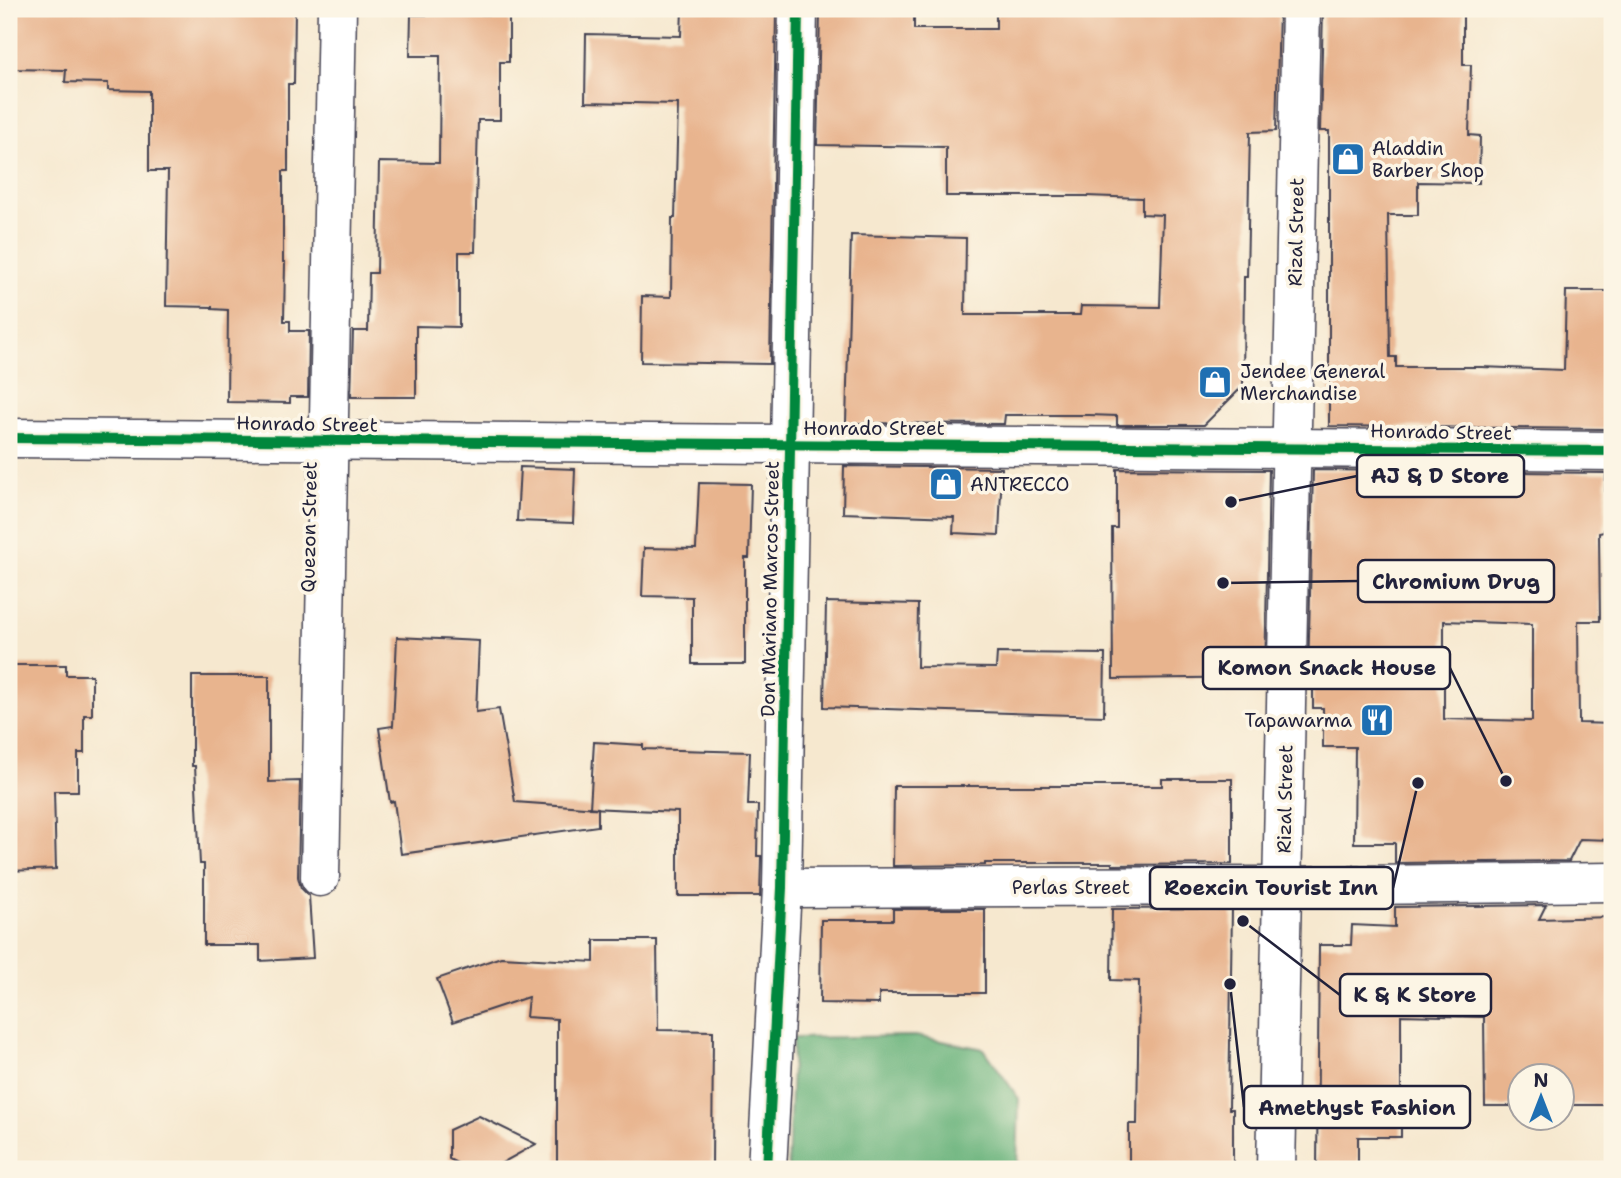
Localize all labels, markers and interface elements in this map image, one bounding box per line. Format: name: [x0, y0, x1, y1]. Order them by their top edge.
place label: Aladdin Barber Shop: [1372, 136, 1484, 183]
shop icon: Aladdin Barber Shop: [1329, 140, 1367, 178]
street label: Rizal Street: [1283, 177, 1309, 287]
place label: Jendee General Merchandise: [1240, 359, 1385, 406]
shop icon: Jendee General Merchandise: [1196, 363, 1234, 401]
street label: Honrado Street: [236, 410, 378, 438]
street label: Honrado Street: [803, 416, 945, 441]
street label: Honrado Street: [1370, 418, 1512, 446]
callout: AJ & D Store: [1357, 455, 1524, 497]
street label: Quezon Street: [295, 461, 323, 593]
street label: Don Mariano Marcos Street: [755, 461, 785, 717]
text: AJ & D Store: [1371, 462, 1509, 490]
shop icon: ANTRECCO: [927, 465, 965, 503]
place label: ANTRECCO: [970, 472, 1069, 497]
callout: Chromium Drug: [1358, 560, 1554, 602]
text: Chromium Drug: [1372, 568, 1540, 596]
callout: Komon Snack House: [1203, 647, 1450, 689]
text: Komon Snack House: [1218, 654, 1436, 682]
restaurant icon: Tapawarma: [1358, 701, 1396, 739]
place label: Tapawarma: [1244, 708, 1352, 733]
street label: Rizal Street: [1272, 744, 1298, 854]
callout: Roexcin Tourist Inn: [1150, 867, 1393, 909]
text: Roexcin Tourist Inn: [1164, 874, 1378, 902]
street label: Perlas Street: [1012, 875, 1130, 900]
callout: K & K Store: [1340, 974, 1491, 1016]
text: K & K Store: [1353, 981, 1477, 1009]
north arrow: [1506, 1062, 1576, 1132]
text: N: [1533, 1068, 1549, 1093]
callout: Amethyst Fashion: [1244, 1086, 1470, 1128]
text: Amethyst Fashion: [1258, 1094, 1456, 1122]

